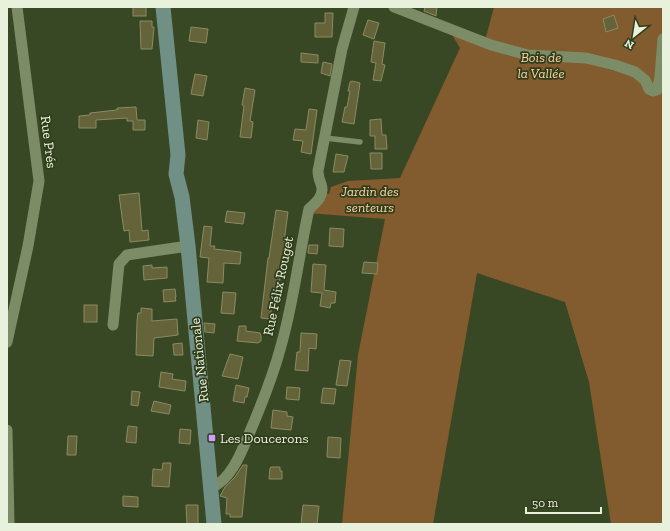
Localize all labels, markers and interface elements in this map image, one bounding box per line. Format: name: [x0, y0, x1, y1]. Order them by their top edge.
north arrow: [614, 16, 654, 56]
text: N: [622, 36, 636, 52]
park label: Bois de la Vallée: [518, 49, 565, 82]
street label: Rue Prés: [37, 115, 60, 169]
park label: Jardin des senteurs: [340, 183, 399, 216]
street label: Rue Félix Rouget: [260, 234, 298, 337]
street label: Rue Nationale: [187, 317, 212, 403]
place label: Les Doucerons: [220, 430, 309, 447]
marker: Les Doucerons: [207, 433, 217, 443]
scale bar: [526, 489, 601, 515]
text: 50 m: [532, 496, 559, 510]

